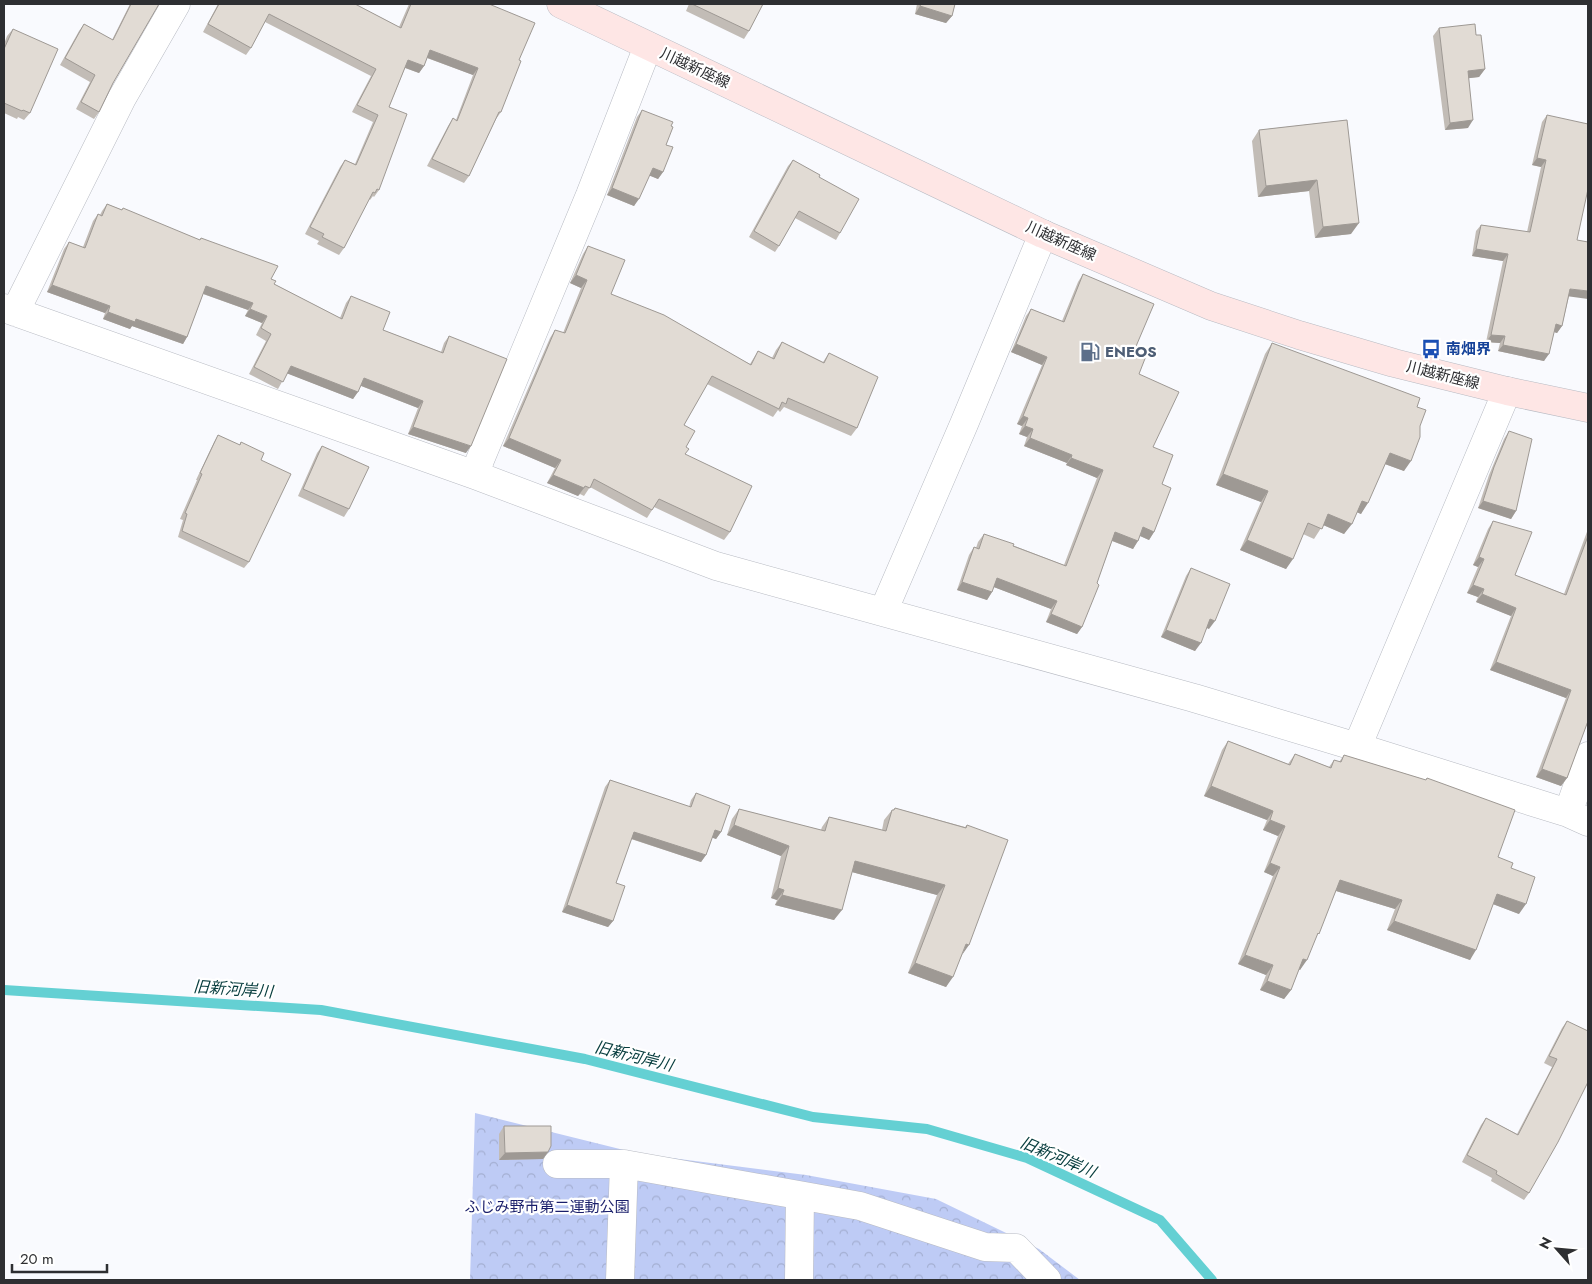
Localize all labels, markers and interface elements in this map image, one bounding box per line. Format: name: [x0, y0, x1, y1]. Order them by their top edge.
street label: 川越新座線: [656, 42, 734, 94]
street label: 川越新座線: [1022, 216, 1100, 266]
bus stop icon: 南畑界: [1420, 338, 1442, 360]
place label: 南畑界: [1446, 338, 1491, 360]
fuel station icon: ENEOS: [1079, 341, 1101, 363]
place label: ENEOS: [1105, 341, 1157, 363]
street label: 川越新座線: [1404, 355, 1482, 395]
water label: 旧新河岸川: [192, 975, 276, 1003]
water label: 旧新河岸川: [592, 1035, 678, 1077]
water label: 旧新河岸川: [1017, 1131, 1101, 1184]
park label: ふじみ野市第二運動公園: [464, 1196, 630, 1218]
north arrow: [1532, 1224, 1582, 1274]
text: N: [1534, 1234, 1557, 1253]
scale bar: [12, 1242, 108, 1274]
text: 20 m: [20, 1248, 54, 1270]

